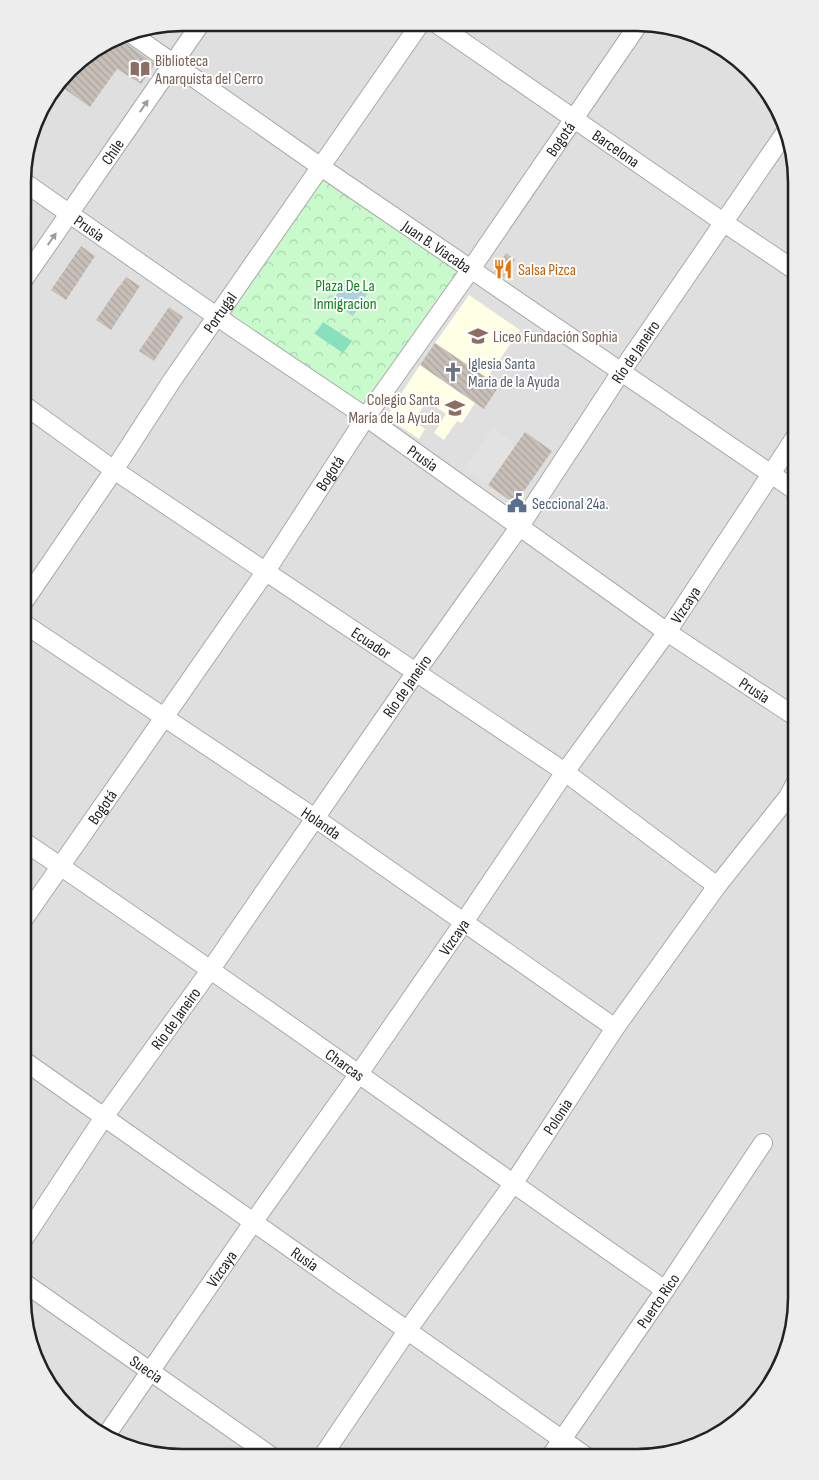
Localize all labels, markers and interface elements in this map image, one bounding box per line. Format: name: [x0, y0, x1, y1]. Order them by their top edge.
place label: Biblioteca Anarquista del Cerro: [154, 52, 263, 89]
library icon: Biblioteca Anarquista del Cerro: [129, 58, 151, 80]
one-way arrow: [139, 99, 149, 112]
street label: Bogotá: [543, 119, 580, 161]
street label: Barcelona: [588, 126, 643, 172]
street label: Chile: [98, 136, 129, 169]
street label: Prusia: [70, 212, 108, 246]
street label: Juan B. Viacaba: [397, 217, 475, 278]
one-way arrow: [47, 233, 57, 246]
restaurant icon: Salsa Pizca: [492, 258, 514, 280]
place label: Salsa Pizca: [518, 261, 576, 280]
park label: Plaza De La Inmigracion: [313, 277, 377, 314]
street label: Portugal: [200, 289, 241, 337]
street label: Río de Janeiro: [608, 317, 664, 387]
school or university icon: Liceo Fundación Sophia: [467, 325, 489, 347]
place label: Liceo Fundación Sophia: [493, 328, 618, 347]
place label: Iglesia Santa Maria de la Ayuda: [468, 355, 560, 392]
church icon: Iglesia Santa Maria de la Ayuda: [442, 361, 464, 383]
place label: Colegio Santa María de la Ayuda: [348, 391, 440, 428]
school or university icon: Colegio Santa María de la Ayuda: [444, 397, 466, 419]
street label: Prusia: [403, 442, 441, 476]
street label: Bogotá: [313, 453, 349, 495]
public building icon: Seccional 24a.: [506, 492, 528, 514]
place label: Seccional 24a.: [532, 495, 609, 514]
street label: Vizcaya: [667, 583, 705, 627]
street label: Ecuador: [347, 624, 395, 664]
street label: Río de Janeiro: [379, 652, 436, 722]
street label: Prusia: [735, 674, 773, 708]
street label: Bogotá: [85, 787, 122, 828]
street label: Holanda: [297, 804, 344, 844]
street label: Vizcaya: [436, 916, 474, 960]
street label: Río de Janeiro: [148, 985, 205, 1054]
street label: Charcas: [321, 1045, 368, 1086]
street label: Polonia: [540, 1096, 577, 1139]
street label: Rusia: [287, 1244, 322, 1276]
street label: Vizcaya: [203, 1248, 242, 1291]
street label: Puerto Rico: [634, 1270, 684, 1332]
street label: Suecia: [126, 1352, 166, 1388]

